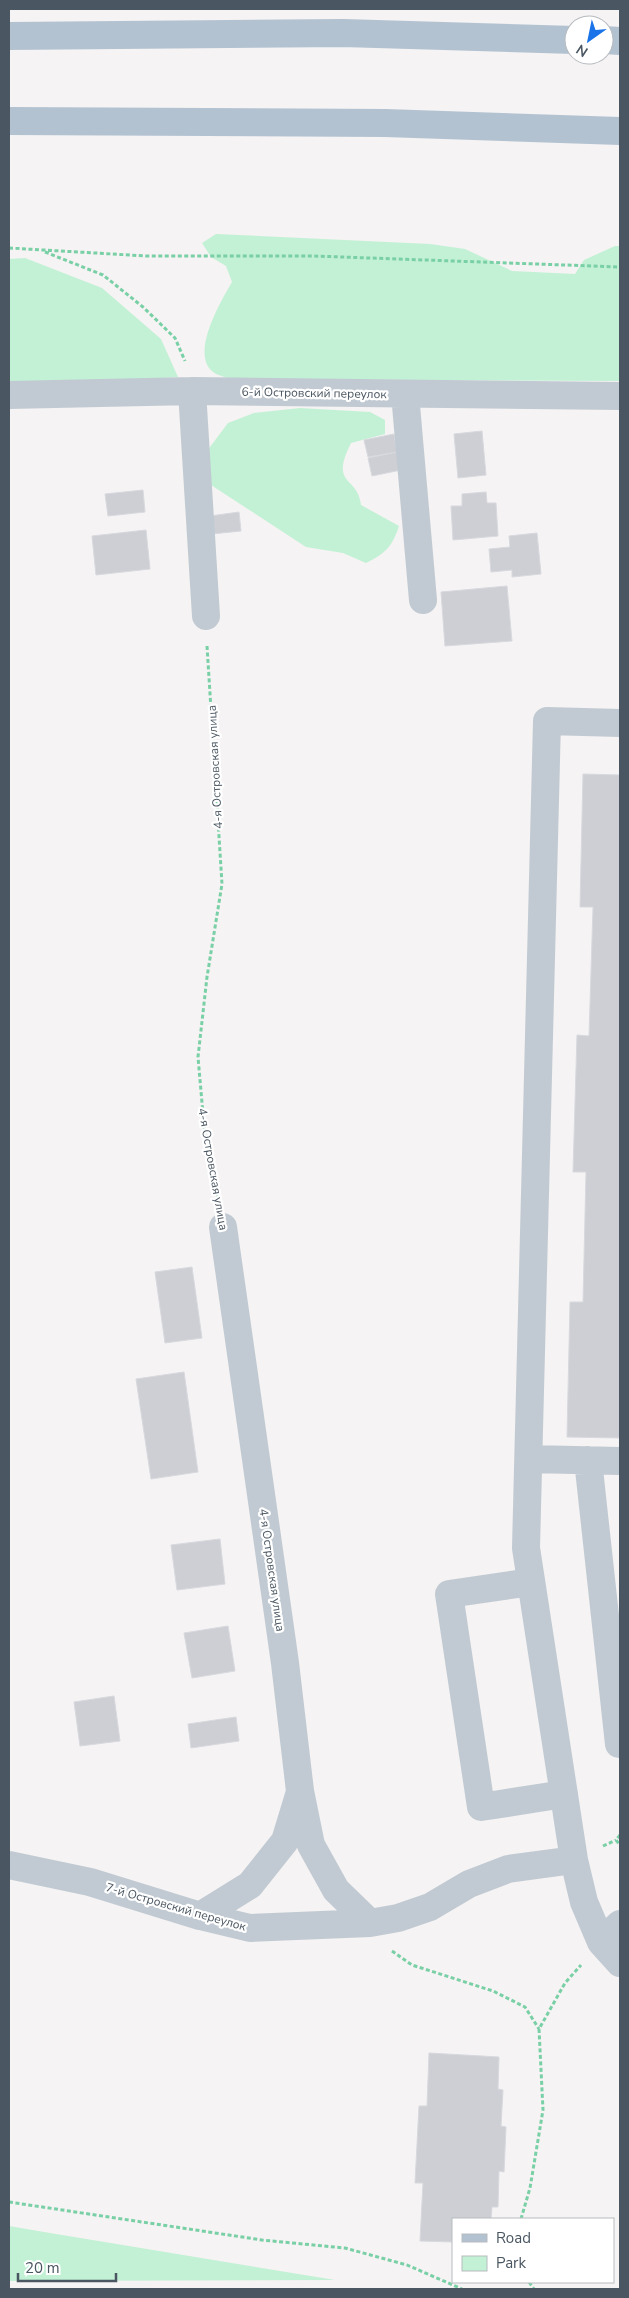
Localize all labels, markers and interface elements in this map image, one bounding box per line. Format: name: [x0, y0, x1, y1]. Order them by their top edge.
north arrow: [564, 15, 614, 65]
text: N: [573, 40, 592, 61]
street label: 6-й Островский переулок: [241, 384, 387, 402]
street label: 4-я Островская улица: [204, 705, 226, 829]
street label: 4-я Островская улица: [194, 1107, 232, 1231]
street label: 4-я Островская улица: [255, 1507, 289, 1633]
street label: 7-й Островский переулок: [104, 1879, 249, 1935]
legend: [452, 2218, 614, 2283]
text: Road: [496, 2228, 531, 2248]
scale bar: [18, 2250, 115, 2282]
text: Park: [496, 2253, 526, 2273]
text: 20 m: [25, 2258, 60, 2278]

